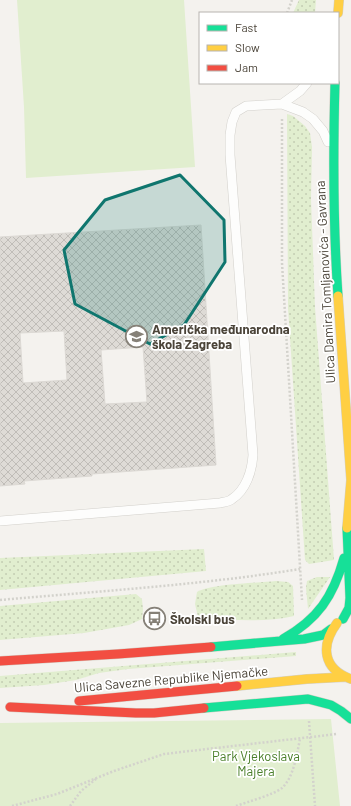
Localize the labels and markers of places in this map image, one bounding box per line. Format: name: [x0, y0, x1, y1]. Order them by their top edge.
place label: Američka međunarodna škola Zagreba: [152, 321, 290, 352]
school or university icon: Američka međunarodna škola Zagreba: [124, 323, 150, 349]
bus stop icon: Školski bus: [142, 606, 168, 632]
place label: Školski bus: [170, 611, 235, 627]

